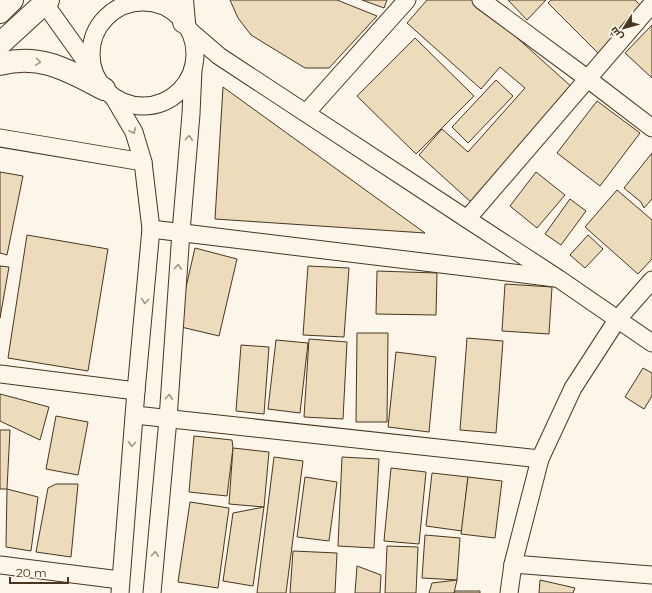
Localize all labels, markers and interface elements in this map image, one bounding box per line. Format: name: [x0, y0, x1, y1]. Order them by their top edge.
north arrow: [604, 8, 644, 48]
text: ش: [606, 24, 626, 44]
one-way arrow: [35, 57, 42, 66]
one-way arrow: [128, 127, 136, 135]
one-way arrow: [184, 135, 193, 141]
one-way arrow: [173, 264, 182, 270]
one-way arrow: [140, 298, 149, 304]
one-way arrow: [165, 394, 173, 400]
one-way arrow: [128, 441, 137, 447]
one-way arrow: [151, 551, 160, 557]
scale bar: [10, 559, 68, 585]
text: 20 m: [16, 565, 47, 580]

